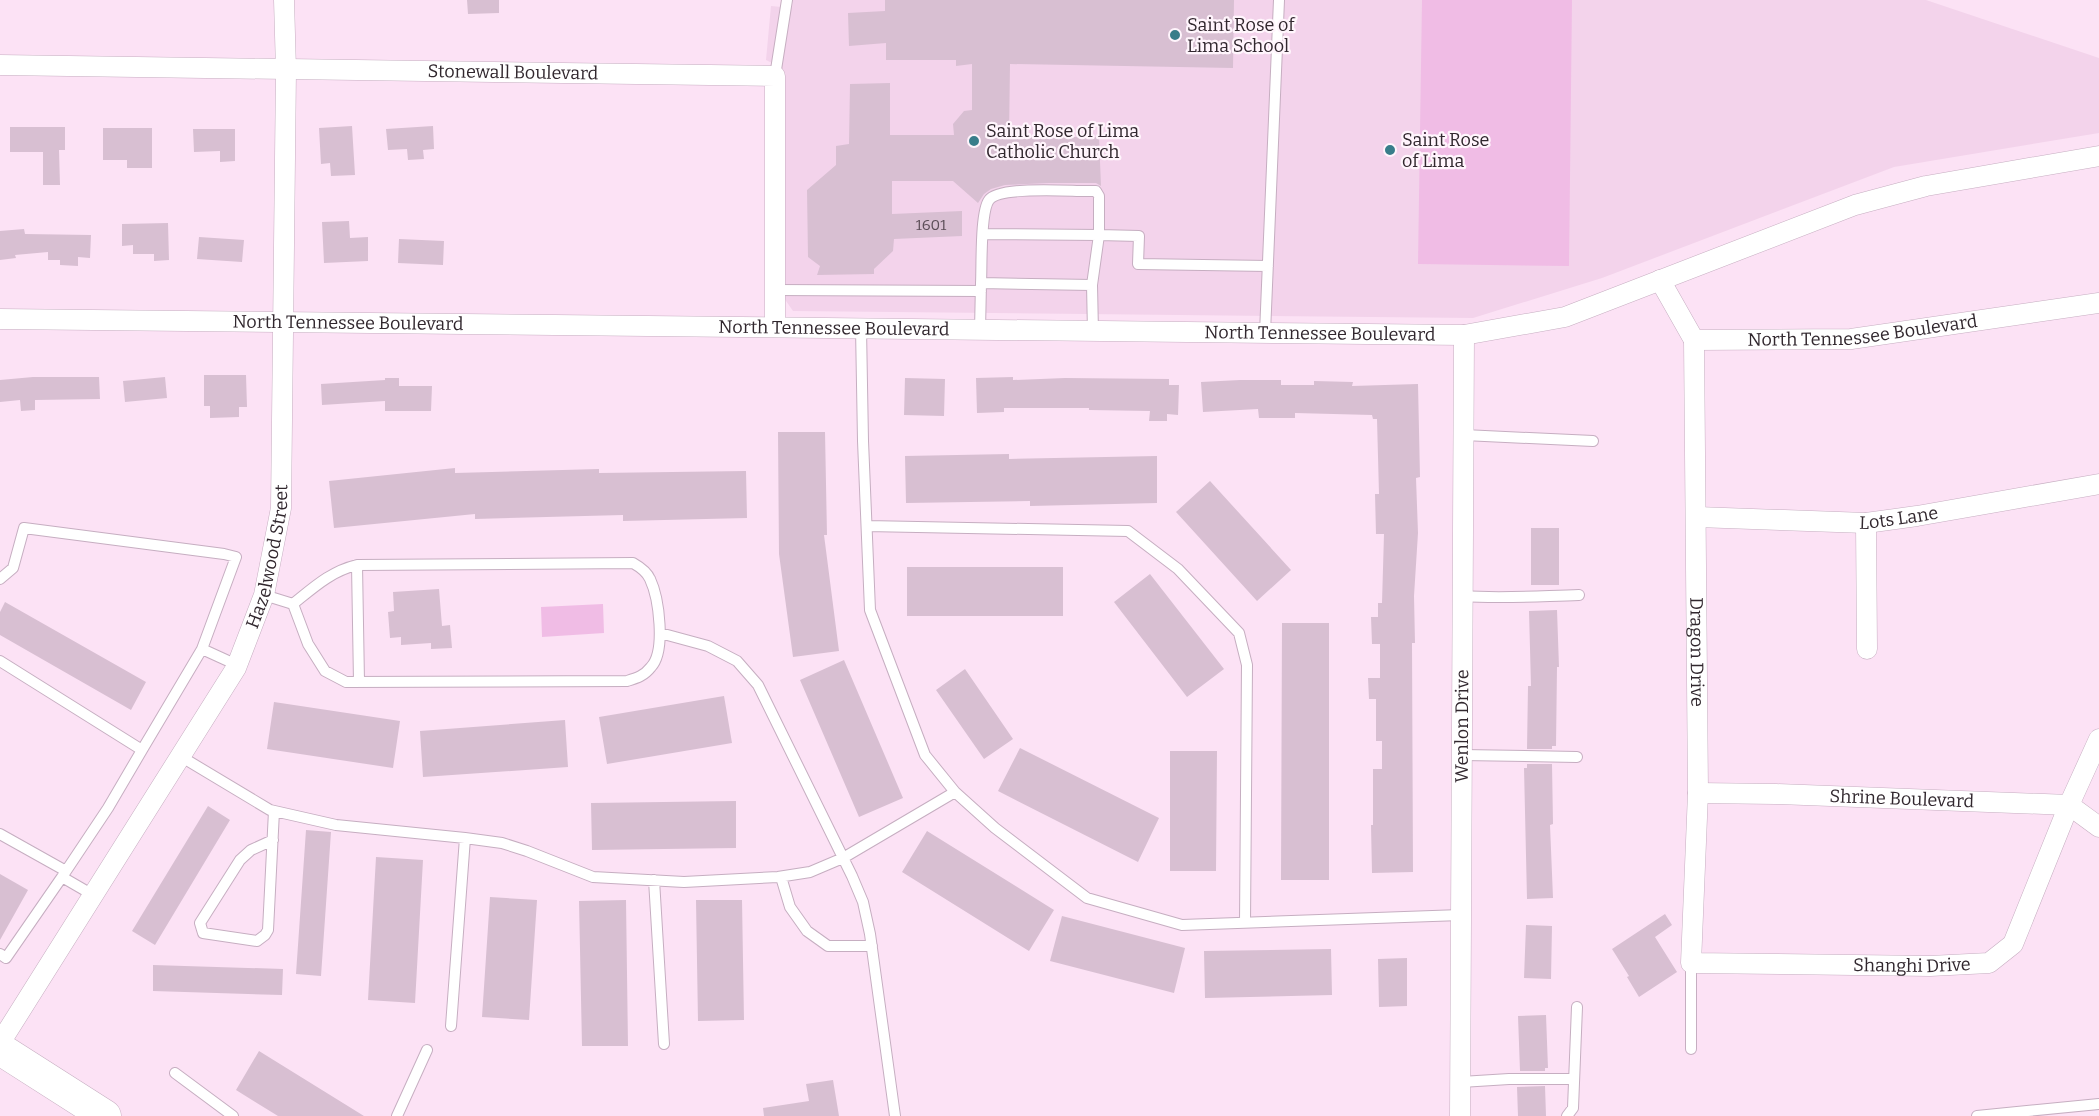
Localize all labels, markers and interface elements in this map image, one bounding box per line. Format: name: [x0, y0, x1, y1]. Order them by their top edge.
place label: Saint Rose of Lima School: [1187, 14, 1296, 57]
marker: Saint Rose of Lima School: [1168, 28, 1182, 42]
street label: Stonewall Boulevard: [427, 60, 599, 84]
place label: Saint Rose of Lima Catholic Church: [986, 120, 1139, 163]
place label: Saint Rose of Lima: [1402, 129, 1489, 172]
marker: Saint Rose of Lima Catholic Church: [967, 134, 981, 148]
marker: Saint Rose of Lima: [1383, 143, 1397, 157]
house number: 1601: [916, 216, 946, 234]
street label: North Tennessee Boulevard: [1747, 310, 1979, 351]
street label: North Tennessee Boulevard: [232, 311, 464, 335]
street label: North Tennessee Boulevard: [718, 316, 950, 340]
street label: North Tennessee Boulevard: [1204, 321, 1436, 346]
street label: Hazelwood Street: [241, 484, 292, 632]
street label: Lots Lane: [1859, 502, 1940, 534]
street label: Dragon Drive: [1685, 597, 1708, 707]
street label: Wenlon Drive: [1451, 669, 1473, 783]
street label: Shrine Boulevard: [1829, 785, 1975, 812]
street label: Shanghi Drive: [1853, 953, 1971, 977]

